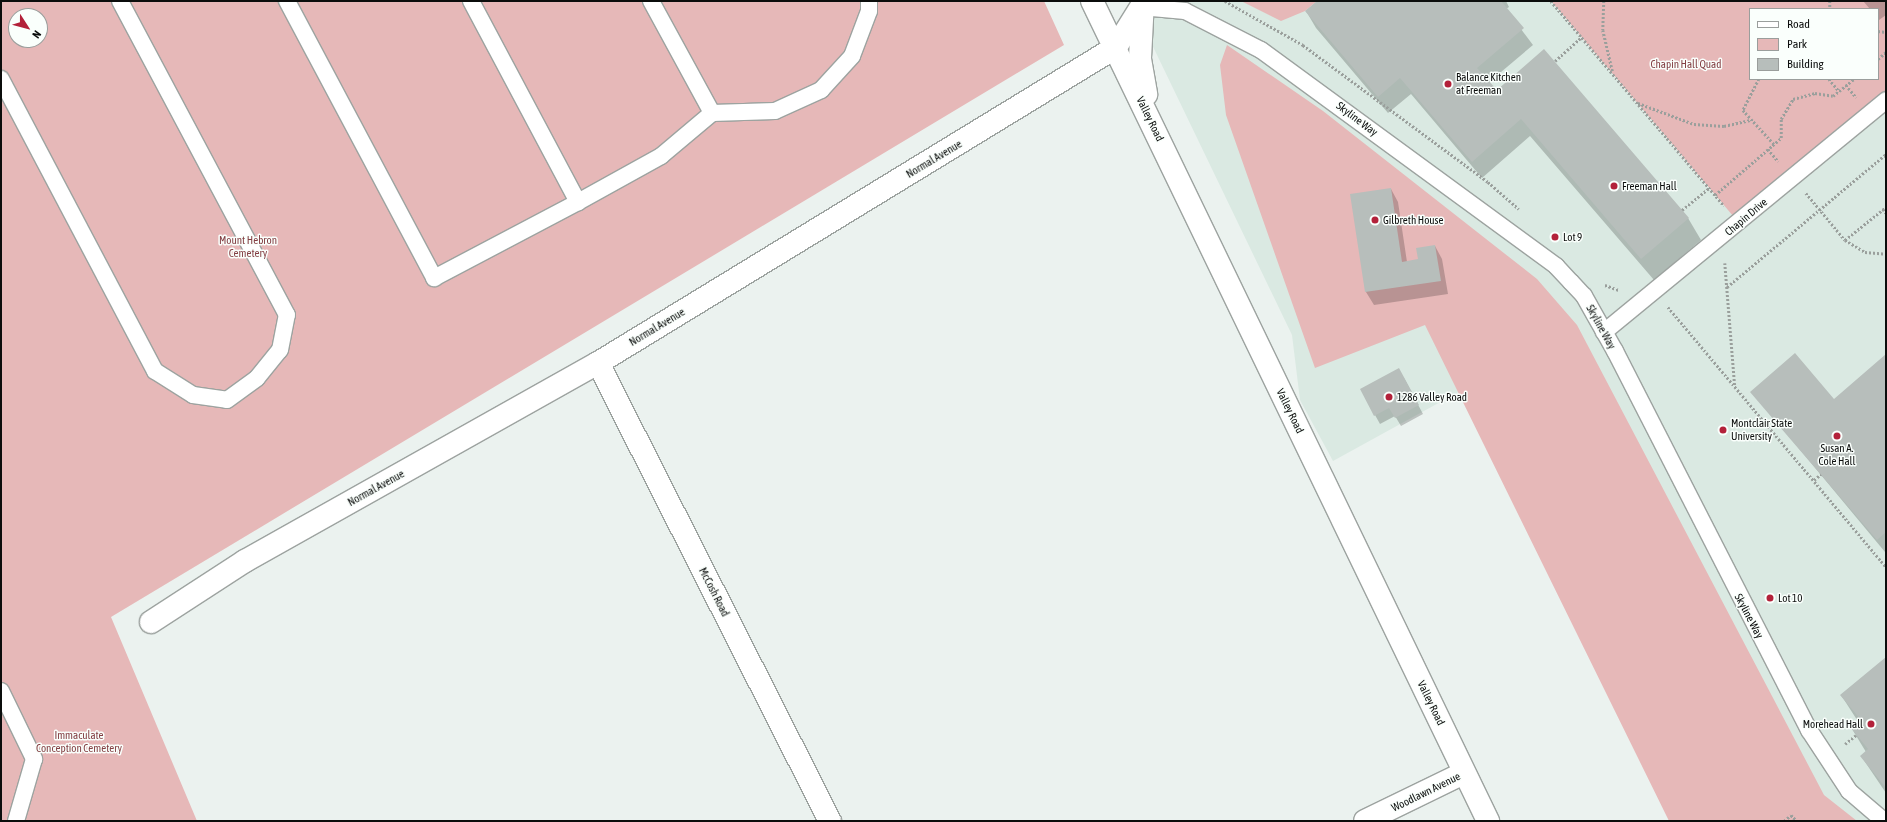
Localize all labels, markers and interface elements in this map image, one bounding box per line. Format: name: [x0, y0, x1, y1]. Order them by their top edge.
north arrow: [8, 8, 48, 48]
legend: [1749, 8, 1879, 80]
text: Road: [1787, 17, 1810, 31]
text: N: [30, 28, 44, 41]
text: Park: [1787, 37, 1807, 51]
park label: Chapin Hall Quad: [1651, 57, 1721, 71]
text: Building: [1787, 57, 1824, 71]
place label: Balance Kitchen at Freeman: [1456, 71, 1521, 97]
marker: Balance Kitchen at Freeman: [1443, 79, 1453, 89]
street label: Valley Road: [1134, 95, 1166, 143]
street label: Skyline Way: [1334, 99, 1380, 139]
street label: Normal Avenue: [904, 137, 964, 181]
place label: Freeman Hall: [1622, 179, 1677, 193]
marker: Freeman Hall: [1609, 181, 1619, 191]
street label: Chapin Drive: [1722, 195, 1770, 239]
place label: Gilbreth House: [1383, 213, 1443, 227]
marker: Gilbreth House: [1370, 215, 1380, 225]
place label: Lot 9: [1563, 230, 1582, 244]
marker: Lot 9: [1550, 232, 1560, 242]
park label: Mount Hebron Cemetery: [219, 234, 277, 260]
street label: Skyline Way: [1583, 303, 1619, 351]
street label: Normal Avenue: [627, 305, 687, 349]
street label: Valley Road: [1274, 387, 1306, 435]
place label: 1286 Valley Road: [1397, 390, 1467, 404]
marker: 1286 Valley Road: [1384, 392, 1394, 402]
place label: Montclair State University: [1731, 417, 1792, 443]
marker: Montclair State University: [1718, 425, 1728, 435]
marker: Susan A. Cole Hall: [1832, 431, 1842, 441]
place label: Susan A. Cole Hall: [1819, 442, 1855, 468]
street label: Normal Avenue: [345, 467, 407, 509]
street label: McCosh Road: [696, 565, 732, 619]
street label: Skyline Way: [1732, 591, 1766, 641]
place label: Lot 10: [1778, 591, 1802, 605]
marker: Lot 10: [1765, 593, 1775, 603]
street label: Valley Road: [1415, 679, 1447, 727]
place label: Morehead Hall: [1803, 717, 1863, 731]
marker: Morehead Hall: [1866, 719, 1876, 729]
park label: Immaculate Conception Cemetery: [36, 729, 122, 755]
street label: Woodlawn Avenue: [1389, 770, 1463, 814]

